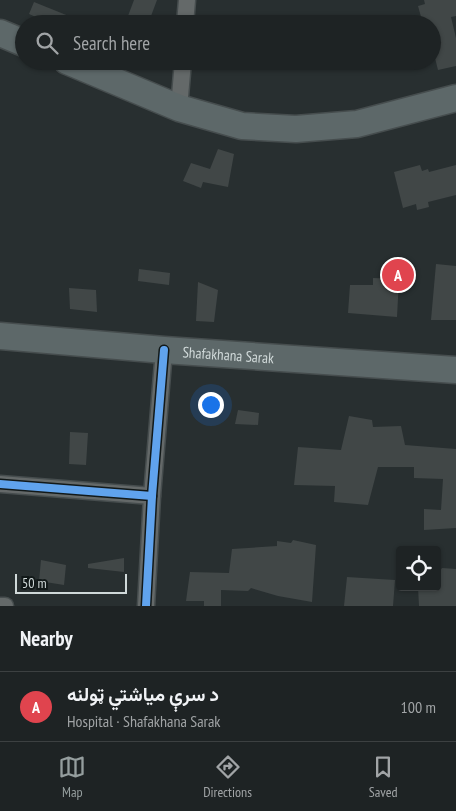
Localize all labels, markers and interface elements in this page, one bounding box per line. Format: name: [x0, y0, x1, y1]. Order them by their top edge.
search box: [15, 15, 441, 70]
icon: search: [33, 29, 61, 57]
text: Search here: [73, 31, 150, 55]
pin: A: [382, 256, 414, 294]
street label: Shafakhana Sarak: [182, 342, 275, 367]
your location: [198, 392, 224, 418]
map controls: [396, 546, 441, 591]
button: locate: [396, 546, 441, 591]
scale bar: [15, 571, 128, 594]
text: 50 m: [22, 574, 47, 592]
text: Nearby: [20, 625, 73, 652]
text: د سرې مياشتي ټولنه: [67, 682, 219, 706]
text: A: [32, 697, 40, 717]
text: 100 m: [401, 697, 436, 717]
text: Hospital · Shafakhana Sarak: [67, 711, 221, 731]
tab: Map: [58, 753, 86, 801]
tab: Directions: [203, 753, 252, 801]
tab: Saved: [369, 753, 398, 801]

